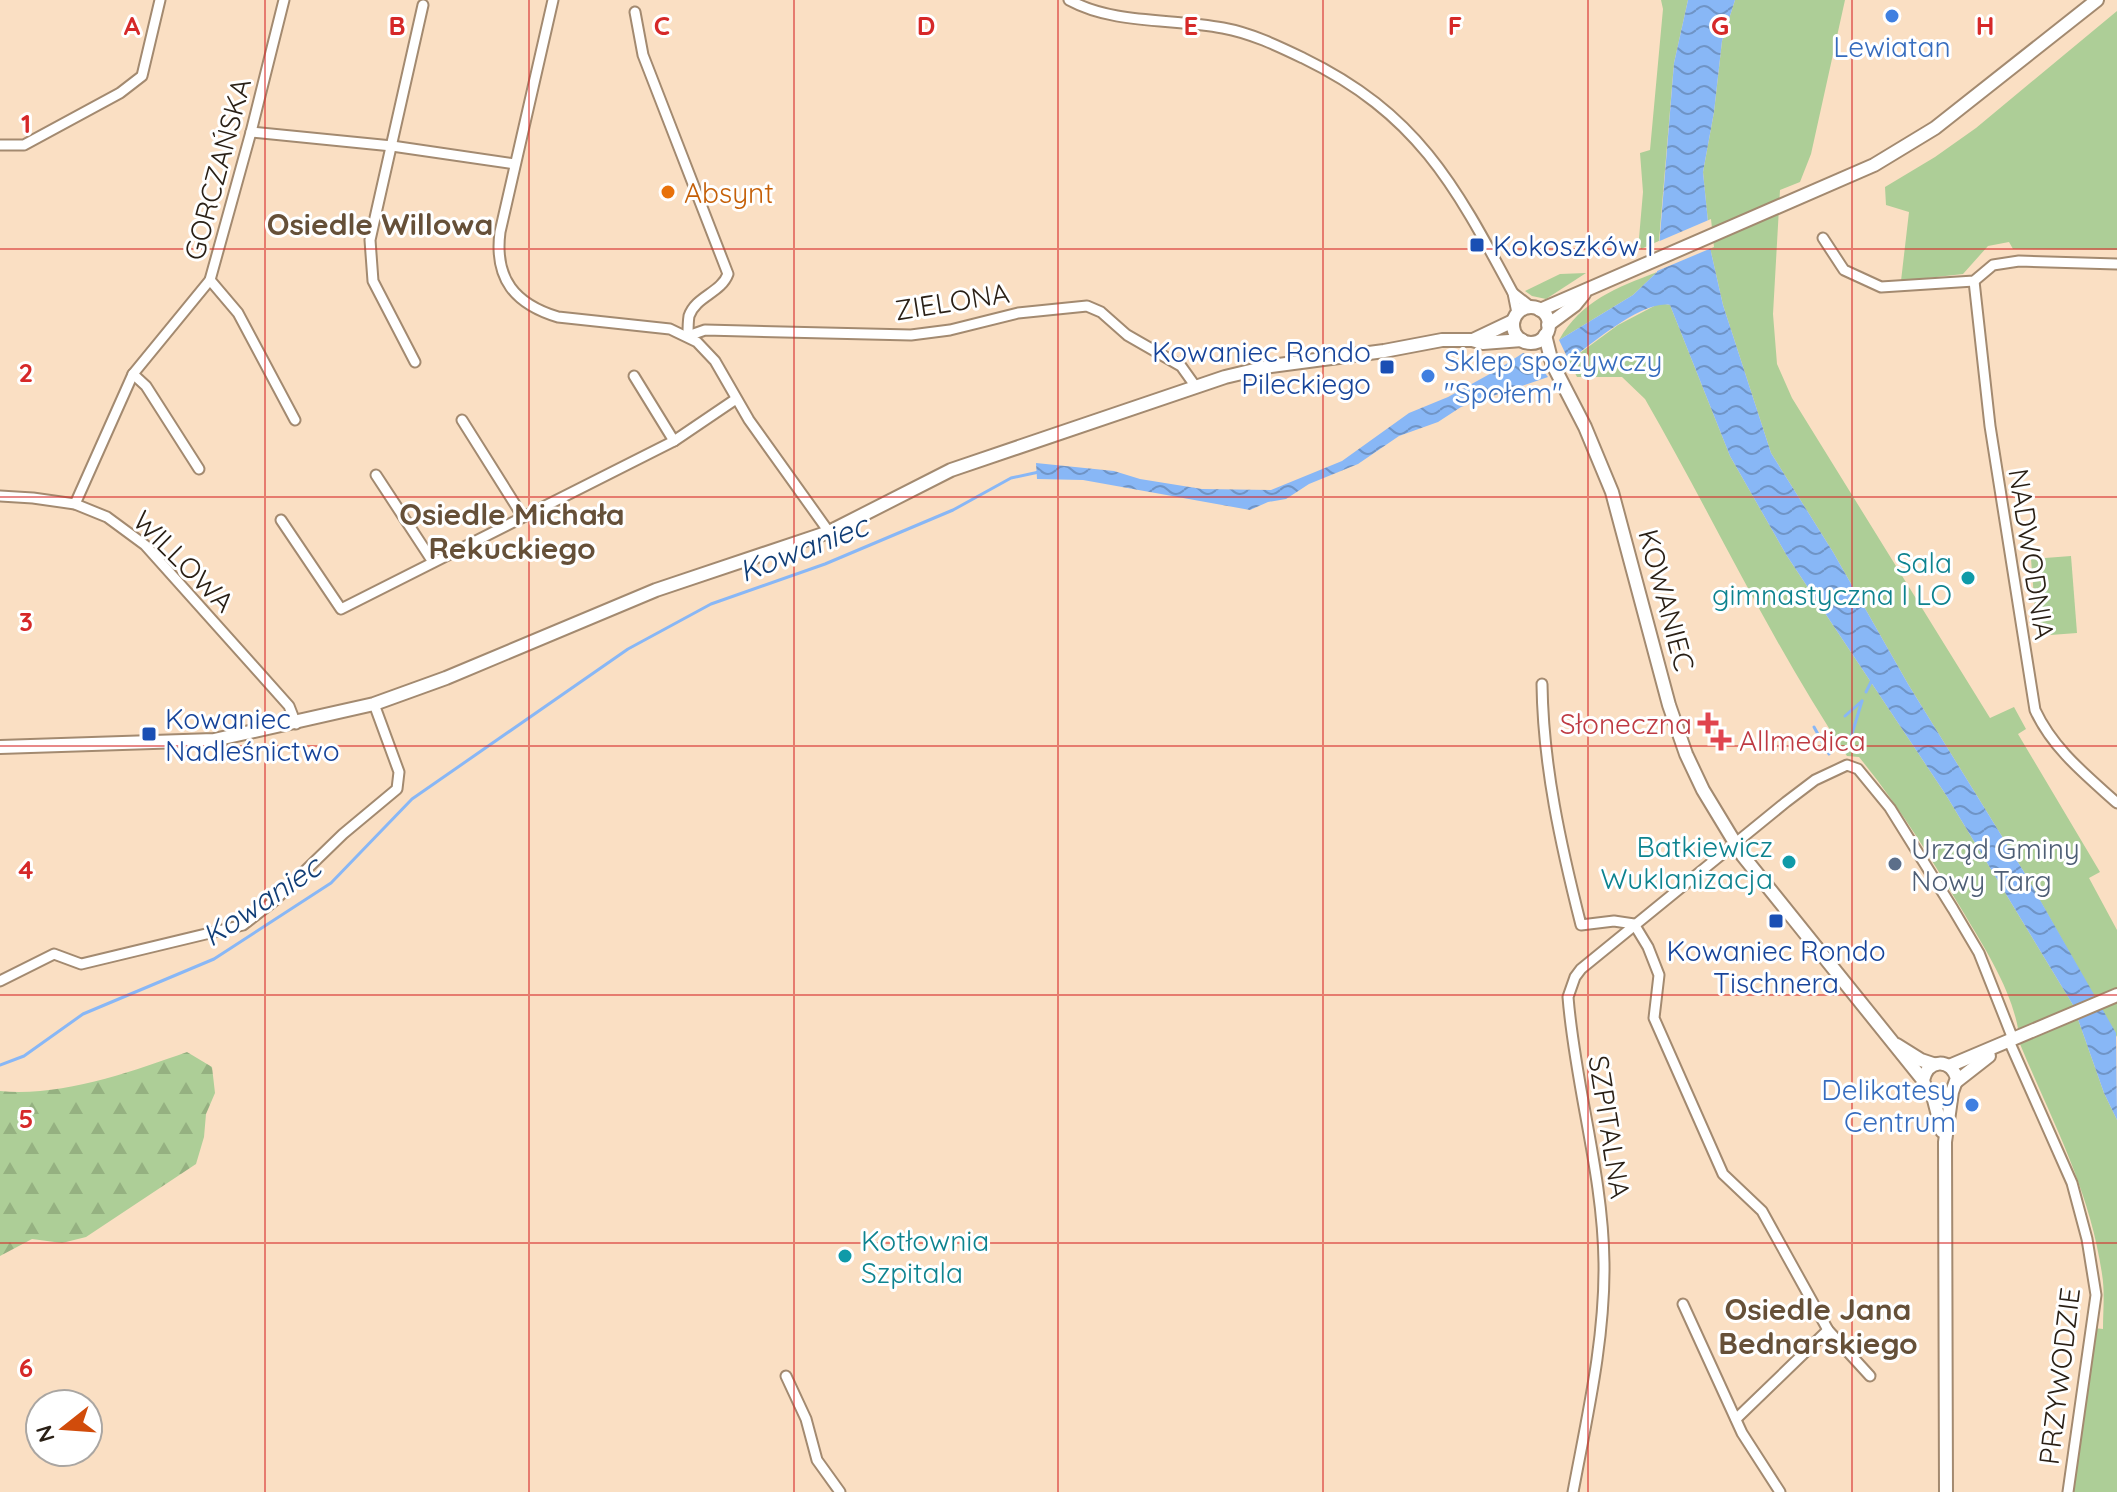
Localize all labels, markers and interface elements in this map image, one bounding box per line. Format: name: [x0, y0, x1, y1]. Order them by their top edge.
marker: Lewiatan: [1883, 7, 1901, 25]
text: A: [124, 9, 141, 42]
text: B: [388, 9, 406, 42]
text: C: [654, 9, 670, 42]
text: D: [917, 9, 935, 42]
text: E: [1184, 9, 1198, 42]
text: F: [1448, 9, 1462, 42]
text: G: [1711, 9, 1729, 42]
text: H: [1976, 9, 1994, 42]
place label: Lewiatan: [1833, 29, 1951, 64]
street label: GORCZAŃSKA: [176, 74, 258, 264]
text: 1: [21, 107, 31, 140]
place label: Absynt: [684, 175, 774, 210]
marker: Absynt: [659, 183, 677, 201]
district label: Osiedle Willowa: [267, 205, 493, 243]
place label: Kokoszków I: [1493, 228, 1654, 263]
marker: Kokoszków I: [1468, 236, 1486, 254]
street label: ZIELONA: [892, 275, 1012, 327]
place label: Kowaniec Rondo Pileckiego: [1152, 334, 1371, 401]
place label: Sklep spożywczy "Społem": [1444, 343, 1662, 410]
text: 2: [19, 356, 33, 389]
marker: Kowaniec Rondo Pileckiego: [1378, 358, 1396, 376]
marker: Sklep spożywczy "Społem": [1419, 367, 1437, 385]
street label: NADWODNIA: [2001, 466, 2063, 642]
district label: Osiedle Michała Rekuckiego: [399, 495, 625, 567]
street label: WILLOWA: [126, 503, 242, 619]
water label: Kowaniec: [733, 505, 875, 590]
street label: KOWANIEC: [1631, 525, 1703, 675]
place label: Sala gimnastyczna I LO: [1712, 545, 1952, 612]
marker: Sala gimnastyczna I LO: [1959, 569, 1977, 587]
text: 3: [19, 605, 33, 638]
place label: Kowaniec Nadleśnictwo: [165, 701, 340, 768]
place label: Słoneczna: [1560, 706, 1692, 741]
marker: Słoneczna: [1699, 714, 1717, 732]
place label: Allmedica: [1739, 723, 1866, 758]
marker: Kowaniec Nadleśnictwo: [140, 725, 158, 743]
marker: Allmedica: [1710, 729, 1732, 751]
place label: Batkiewicz Wuklanizacja: [1600, 829, 1773, 896]
place label: Urząd Gminy Nowy Targ: [1911, 831, 2080, 898]
water label: Kowaniec: [194, 846, 330, 954]
text: 4: [18, 853, 34, 886]
marker: Batkiewicz Wuklanizacja: [1780, 853, 1798, 871]
marker: Urząd Gminy Nowy Targ: [1886, 855, 1904, 873]
marker: Kowaniec Rondo Tischnera: [1767, 912, 1785, 930]
place label: Kowaniec Rondo Tischnera: [1666, 933, 1886, 1000]
street label: SZPITALNA: [1581, 1053, 1639, 1201]
place label: Delikatesy Centrum: [1821, 1072, 1956, 1139]
marker: Delikatesy Centrum: [1963, 1096, 1981, 1114]
text: 5: [19, 1102, 33, 1135]
place label: Kotłownia Szpitala: [861, 1223, 989, 1290]
marker: Kotłownia Szpitala: [836, 1247, 854, 1265]
street label: PRZYWODZIE: [2031, 1285, 2087, 1467]
district label: Osiedle Jana Bednarskiego: [1718, 1290, 1918, 1362]
text: 6: [19, 1351, 33, 1384]
north arrow: [24, 1388, 104, 1468]
text: N: [29, 1422, 61, 1446]

